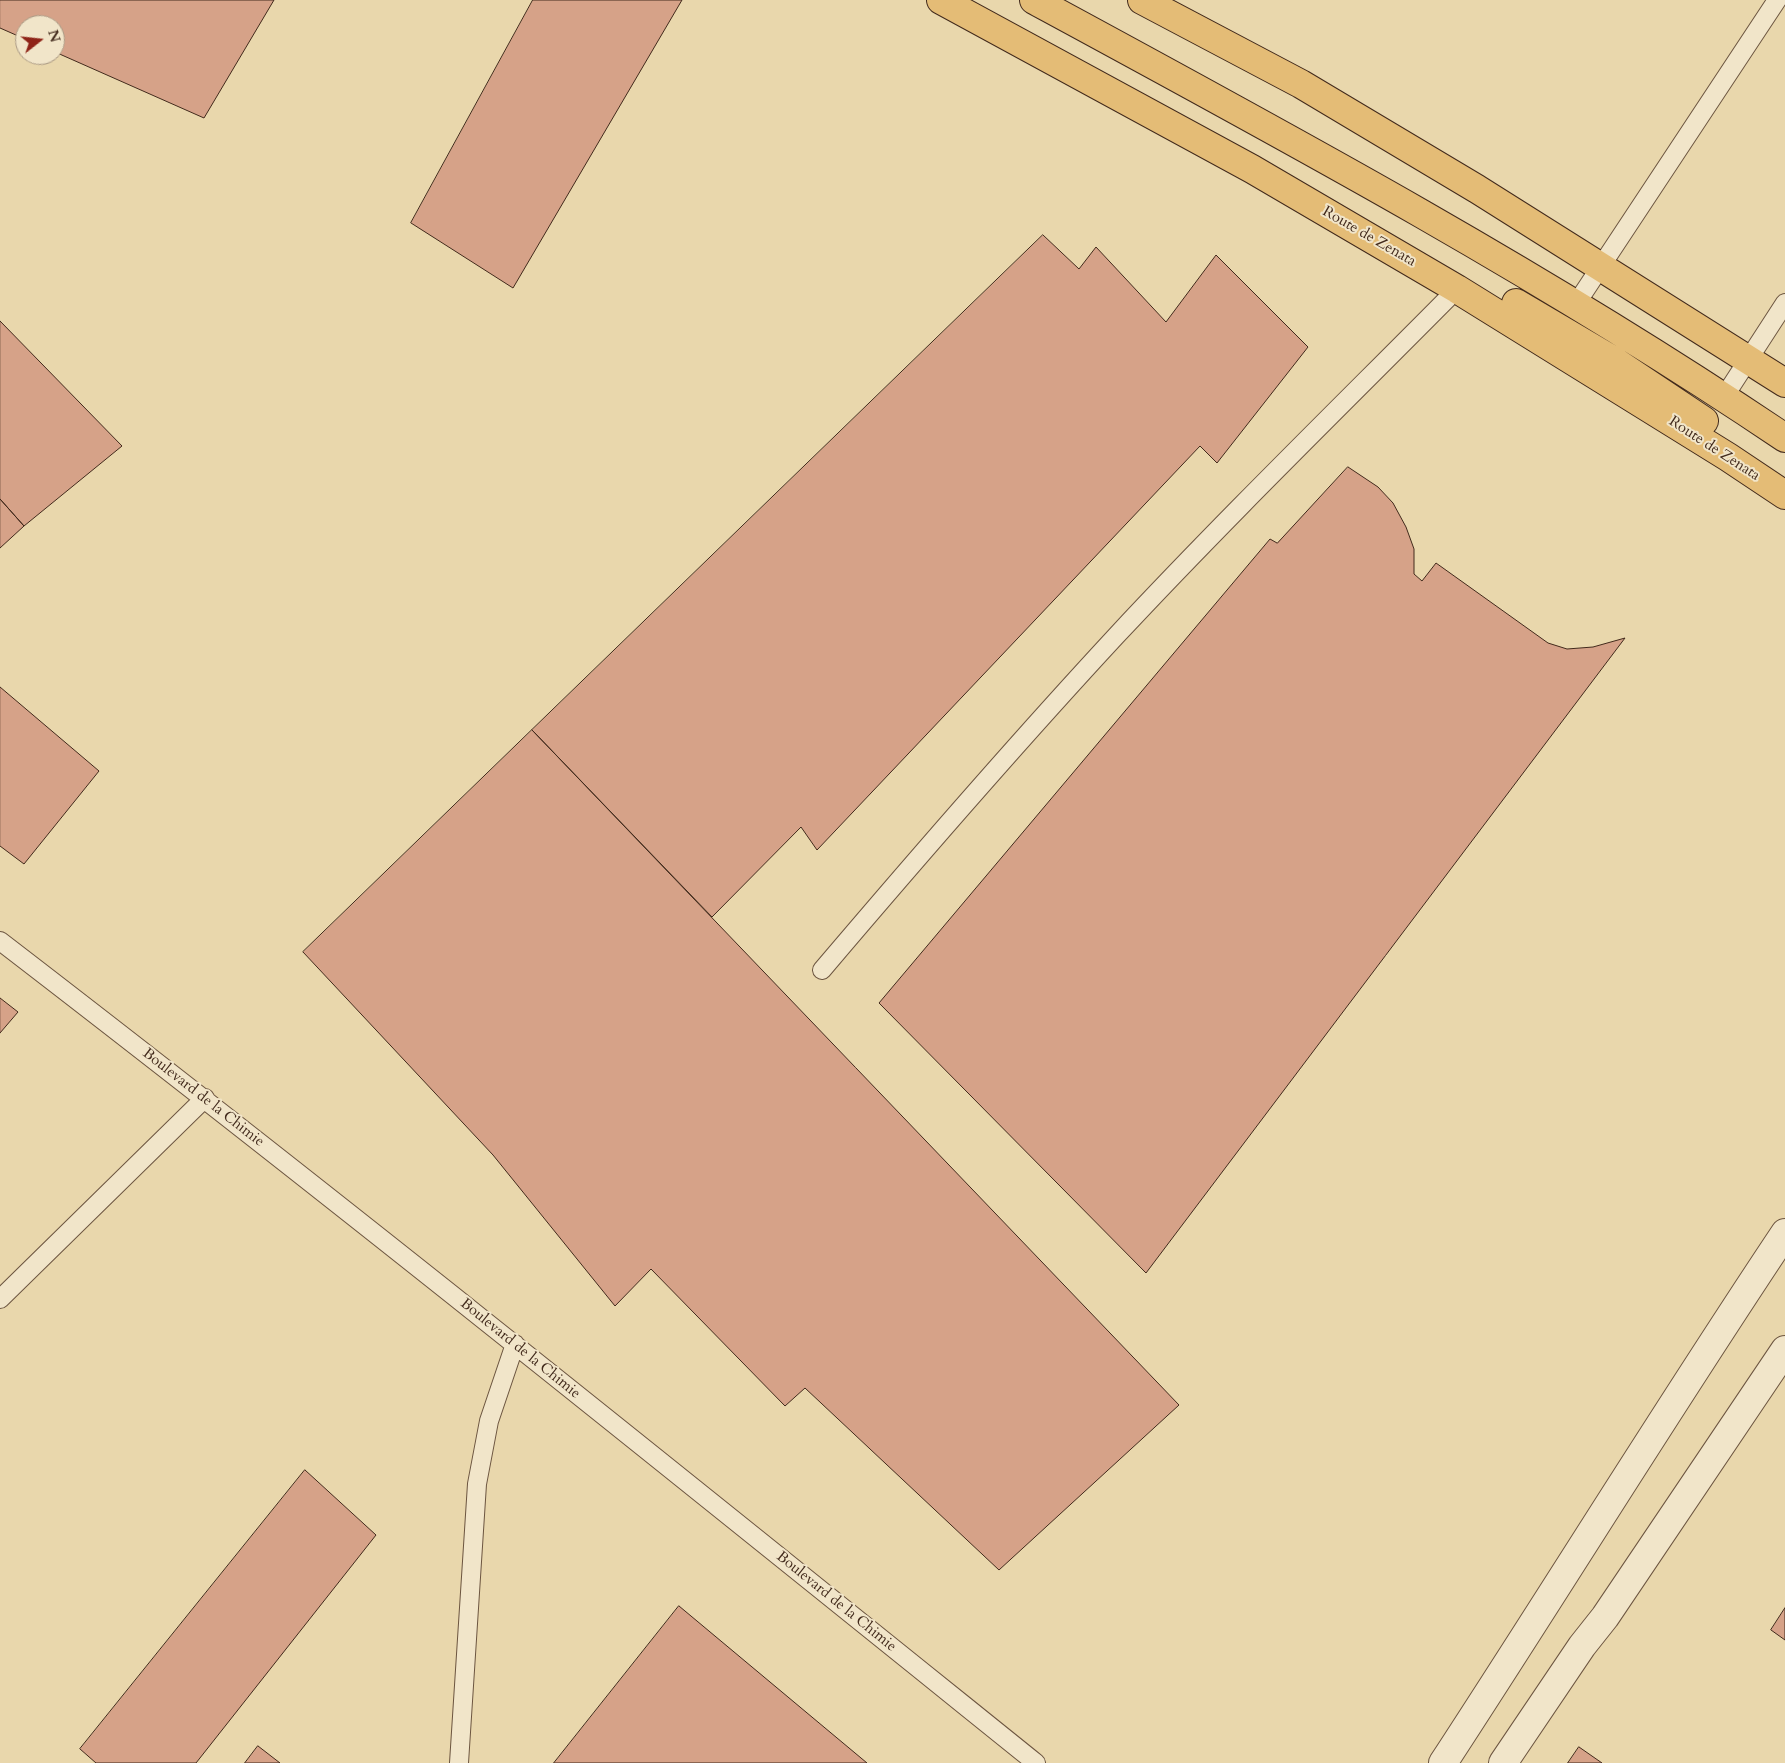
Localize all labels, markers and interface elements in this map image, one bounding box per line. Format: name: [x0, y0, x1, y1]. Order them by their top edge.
north arrow: [15, 15, 65, 65]
text: N: [43, 28, 65, 44]
street label: Route de Zenata: [1319, 203, 1419, 271]
street label: Route de Zenata: [1665, 413, 1763, 485]
street label: Boulevard de la Chimie: [139, 1045, 267, 1151]
street label: Boulevard de la Chimie: [456, 1295, 584, 1403]
street label: Boulevard de la Chimie: [772, 1548, 900, 1656]

